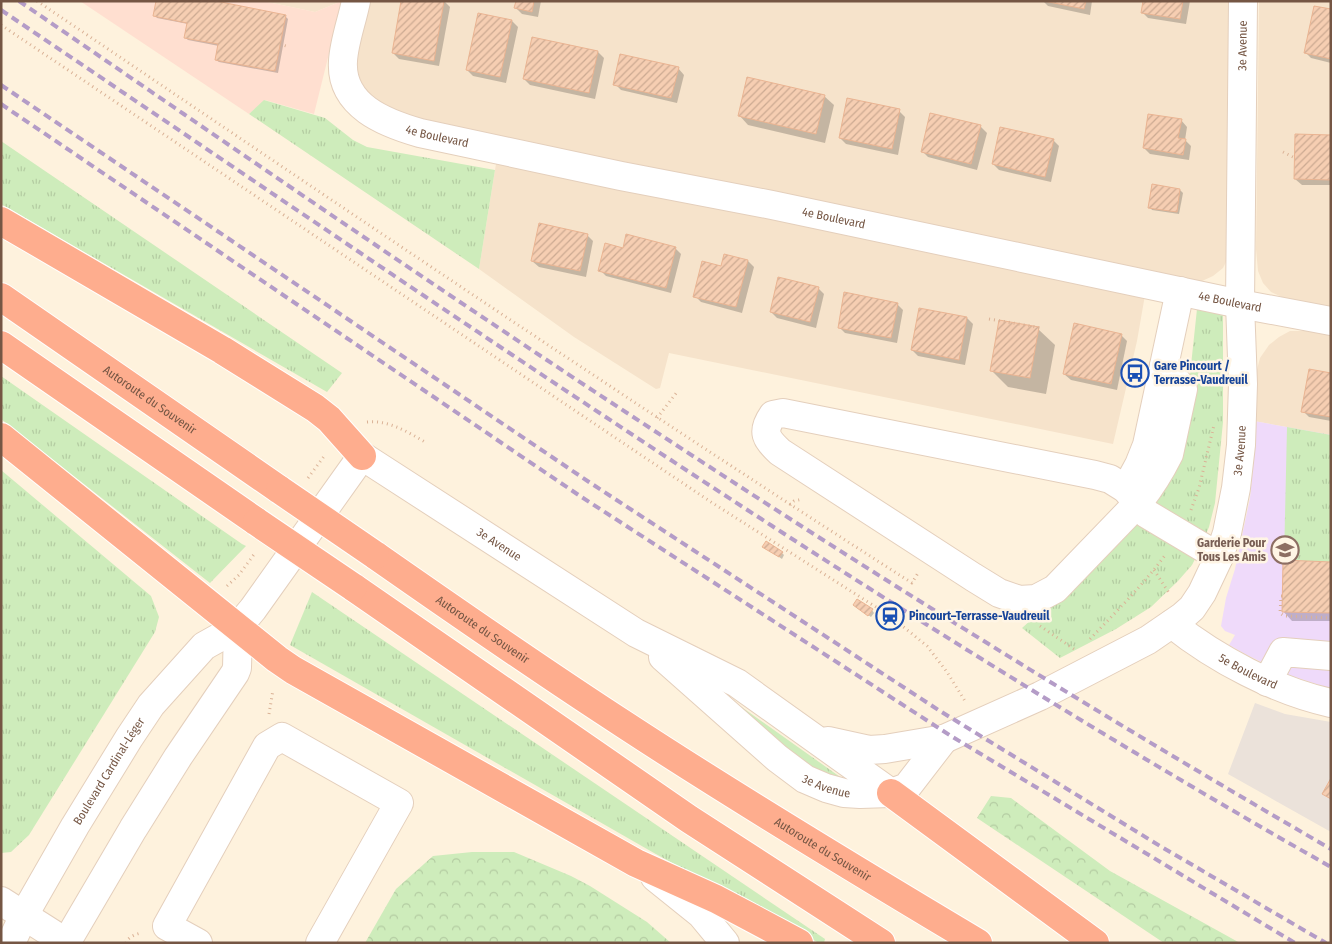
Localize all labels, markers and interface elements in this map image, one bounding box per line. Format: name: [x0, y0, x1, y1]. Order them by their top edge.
street label: 3e Avenue: [1235, 20, 1250, 71]
street label: 4e Boulevard: [404, 122, 470, 150]
street label: 4e Boulevard: [801, 205, 867, 232]
street label: 4e Boulevard: [1197, 288, 1263, 315]
bus stop icon: Gare Pincourt / Terrasse-Vaudreuil: [1120, 358, 1150, 388]
place label: Gare Pincourt / Terrasse-Vaudreuil: [1154, 359, 1248, 387]
street label: Autoroute du Souvenir: [100, 363, 200, 438]
street label: 3e Avenue: [1231, 425, 1249, 476]
street label: 3e Avenue: [474, 525, 524, 564]
school or university icon: Garderie Pour Tous Les Amis: [1270, 535, 1300, 565]
place label: Garderie Pour Tous Les Amis: [1197, 536, 1267, 564]
street label: Autoroute du Souvenir: [433, 593, 533, 667]
station icon: Pincourt–Terrasse-Vaudreuil: [875, 601, 905, 631]
place label: Pincourt–Terrasse-Vaudreuil: [909, 609, 1050, 623]
street label: 5e Boulevard: [1216, 651, 1280, 692]
street label: Boulevard Cardinal-Léger: [70, 714, 148, 827]
street label: 3e Avenue: [800, 772, 851, 800]
street label: Autoroute du Souvenir: [772, 815, 874, 885]

